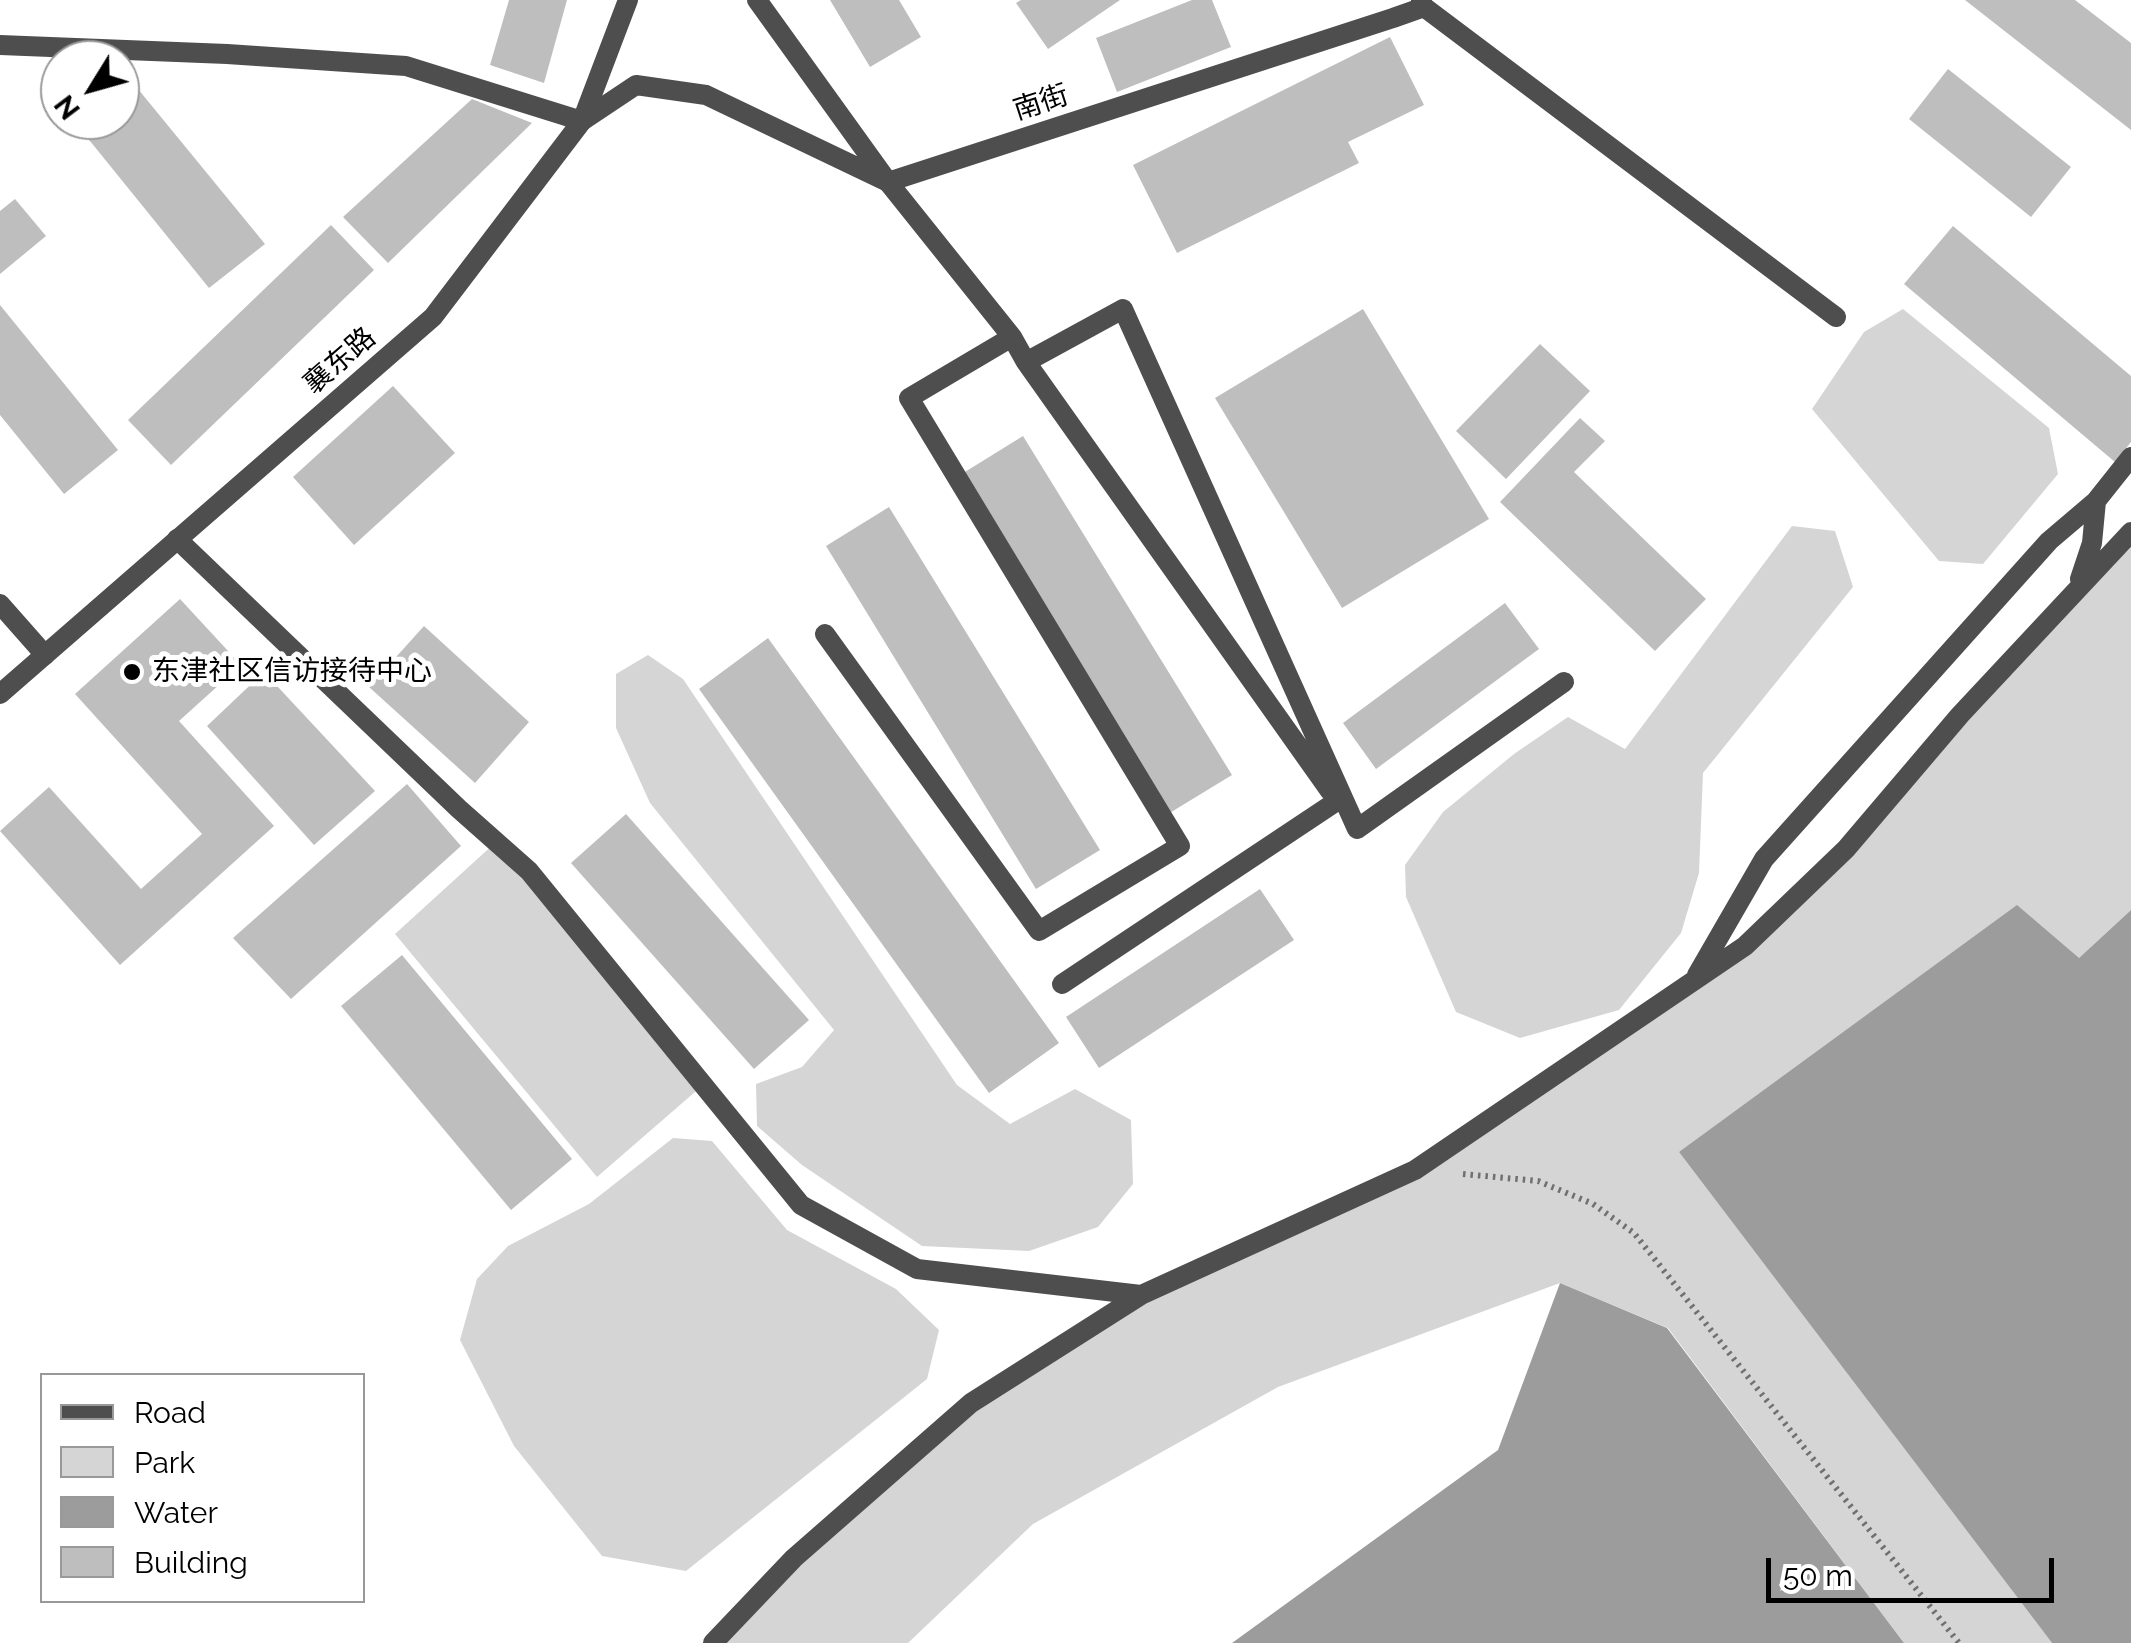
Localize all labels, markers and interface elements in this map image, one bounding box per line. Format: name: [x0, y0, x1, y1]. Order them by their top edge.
north arrow: [40, 40, 140, 140]
street label: 南街: [1009, 78, 1073, 128]
text: N: [48, 89, 87, 126]
street label: 襄东路: [297, 321, 383, 401]
place label: 东津社区信访接待中心: [152, 655, 432, 689]
marker: 东津社区信访接待中心: [121, 661, 143, 683]
legend: [40, 1373, 365, 1603]
text: Road: [134, 1395, 206, 1430]
text: Park: [134, 1445, 195, 1480]
text: Water: [134, 1495, 218, 1530]
scale bar: [1771, 1538, 2058, 1600]
text: Building: [134, 1545, 248, 1580]
text: 50 m: [1783, 1558, 1853, 1593]

